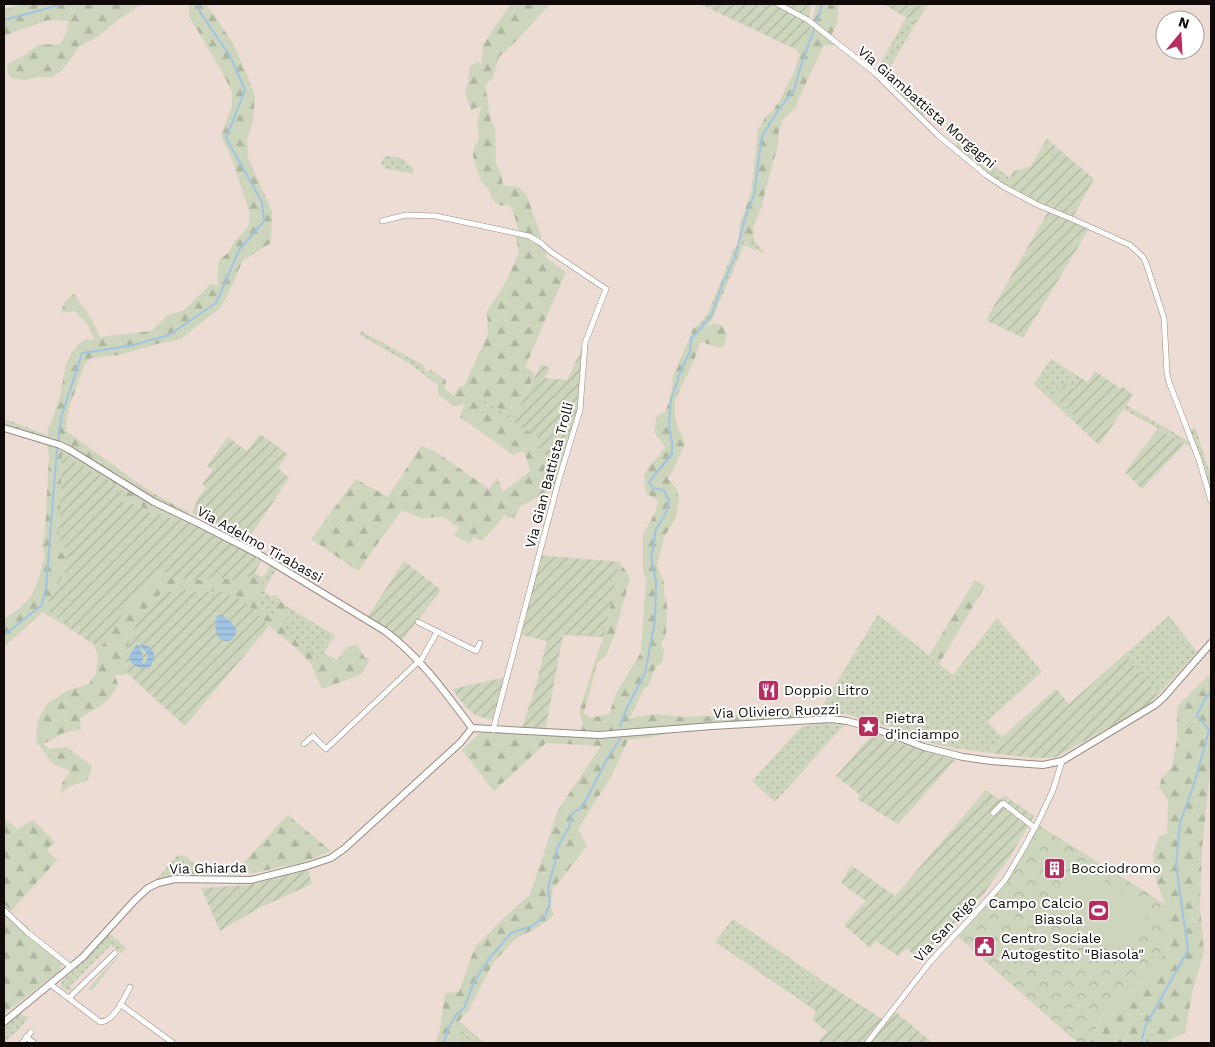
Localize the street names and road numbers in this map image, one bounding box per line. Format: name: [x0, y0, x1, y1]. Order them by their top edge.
street label: Via Giambattista Morgagni: [855, 43, 999, 171]
street label: Via Gian Battista Trolli: [522, 400, 576, 550]
street label: Via Adelmo Tirabassi: [194, 503, 326, 585]
street label: Via Oliviero Ruozzi: [713, 701, 839, 721]
street label: Via Ghiarda: [169, 859, 247, 877]
street label: Via San Rigo: [910, 893, 980, 965]

